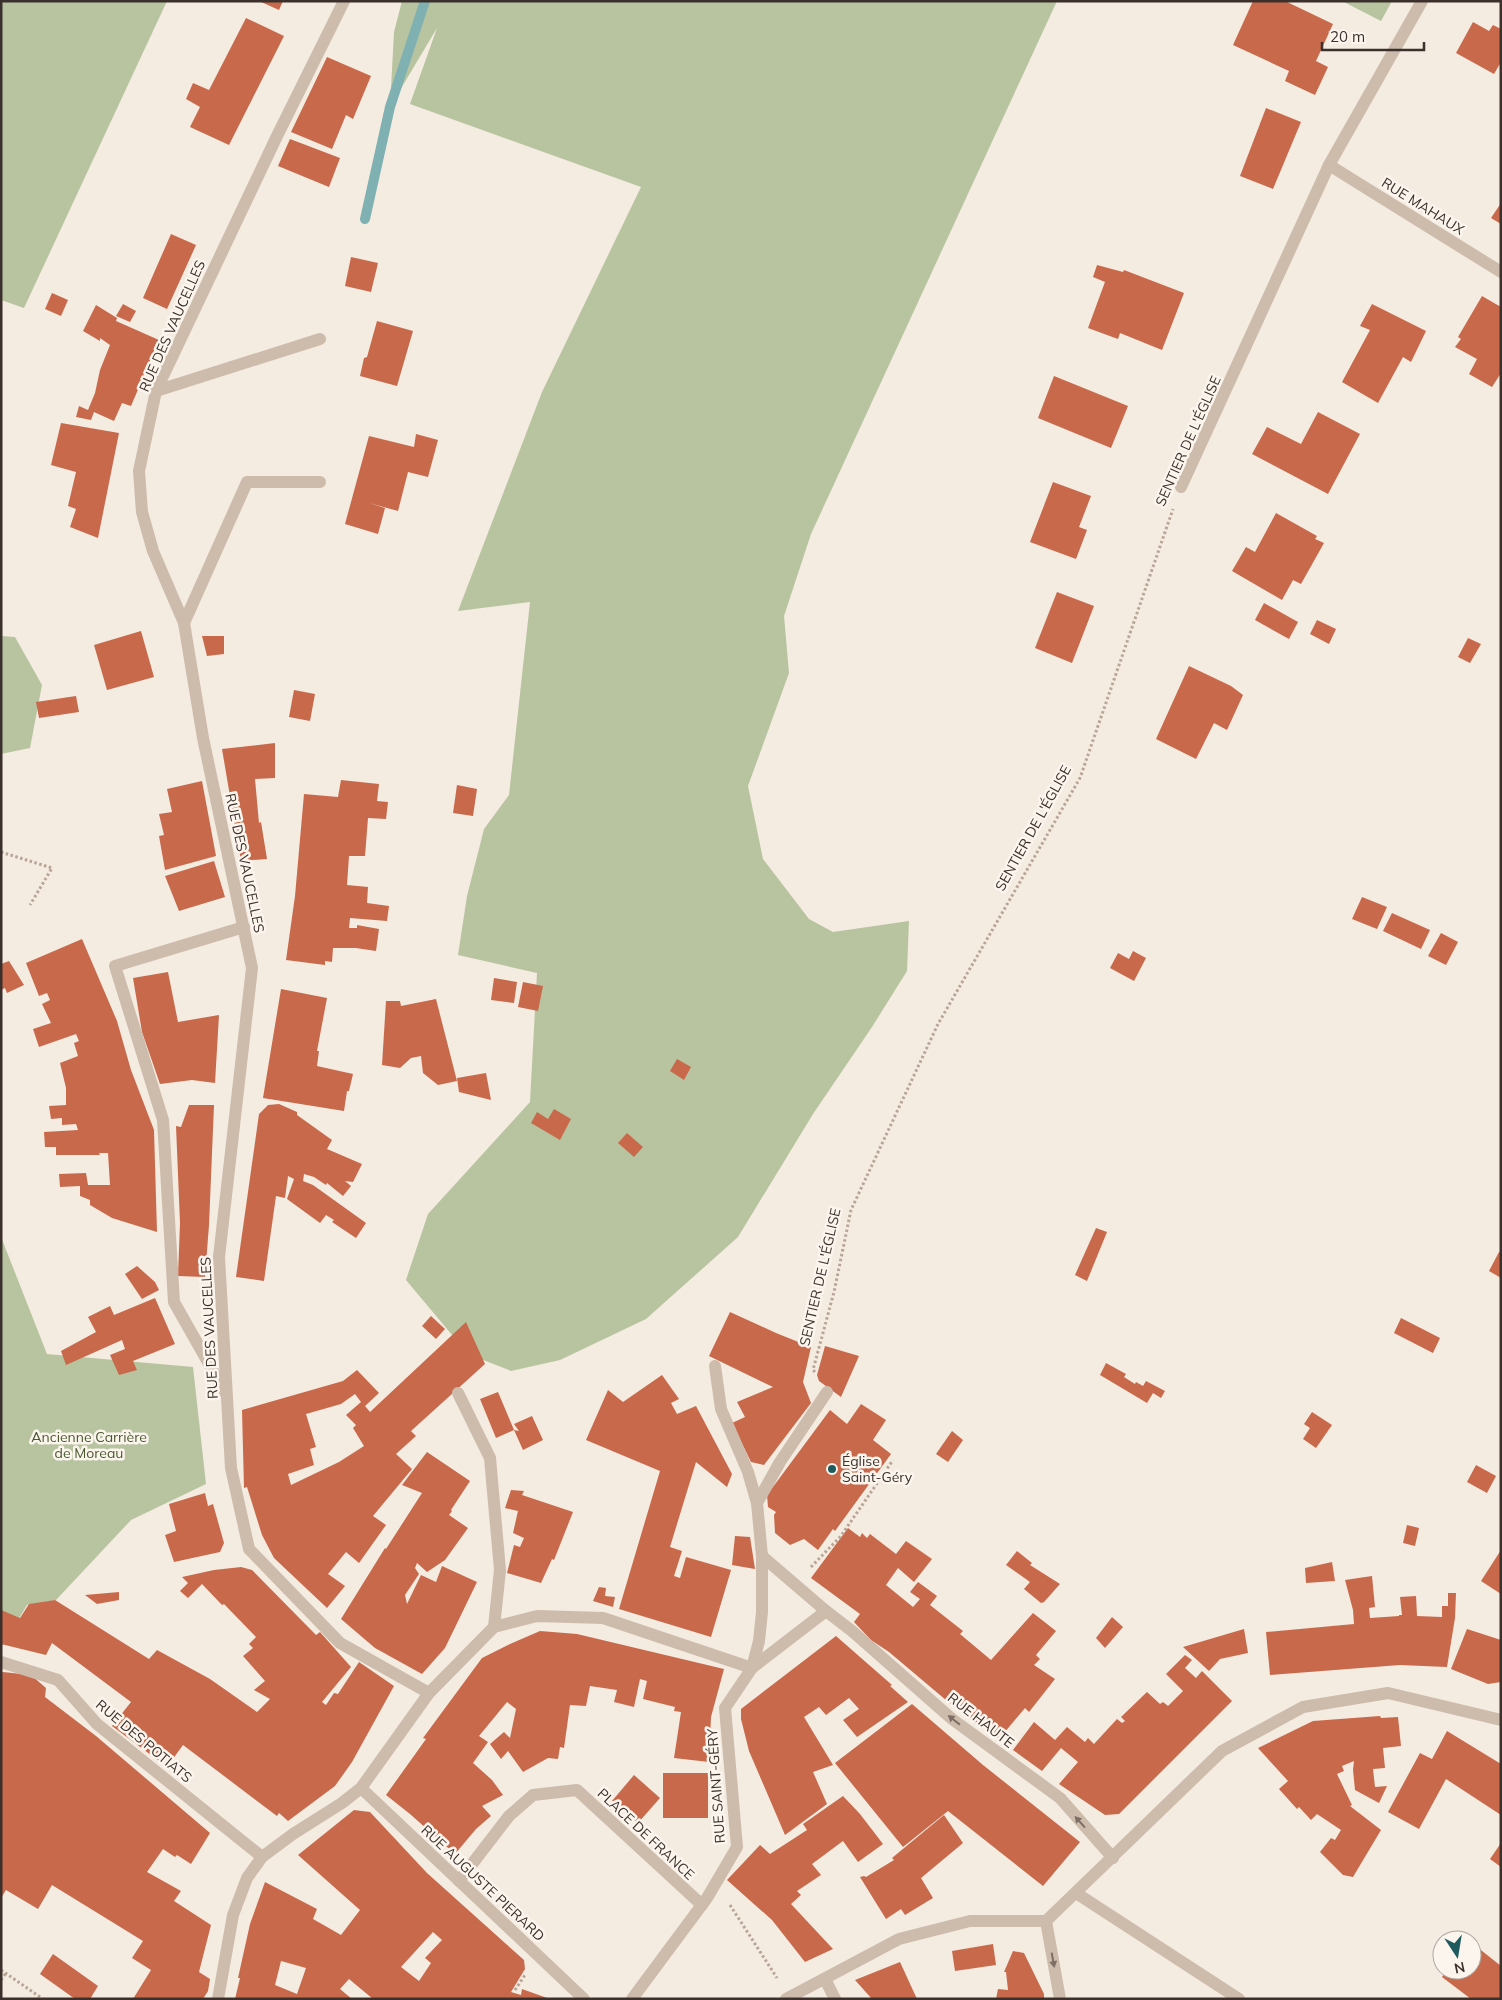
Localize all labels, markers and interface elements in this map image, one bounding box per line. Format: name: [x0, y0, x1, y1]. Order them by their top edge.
scale bar: [1322, 20, 1424, 52]
text: 20 m: [1330, 27, 1365, 46]
street label: RUE MAHAUX: [1378, 173, 1468, 239]
street label: RUE DES VAUCELLES: [135, 257, 209, 395]
street label: SENTIER DE L'ÉGLISE: [1151, 373, 1225, 509]
street label: SENTIER DE L'ÉGLISE: [991, 762, 1075, 894]
street label: RUE DES VAUCELLES: [221, 792, 269, 935]
street label: SENTIER DE L'ÉGLISE: [795, 1206, 845, 1348]
street label: RUE DES VAUCELLES: [196, 1256, 222, 1399]
park label: Ancienne Carrière de Moreau: [31, 1428, 147, 1462]
place label: Église Saint-Géry: [842, 1452, 913, 1486]
marker: Église Saint-Géry: [826, 1463, 838, 1475]
street label: RUE HAUTE: [944, 1688, 1018, 1752]
street label: RUE DES POTIATS: [92, 1696, 196, 1787]
one-way arrow: [948, 1715, 961, 1725]
street label: RUE SAINT-GÉRY: [703, 1727, 729, 1844]
street label: PLACE DE FRANCE: [594, 1784, 698, 1884]
one-way arrow: [1075, 1815, 1086, 1828]
street label: RUE AUGUSTE PIERARD: [417, 1821, 549, 1945]
north arrow: [1432, 1930, 1482, 1980]
one-way arrow: [1049, 1952, 1057, 1968]
text: N: [1453, 1958, 1467, 1978]

